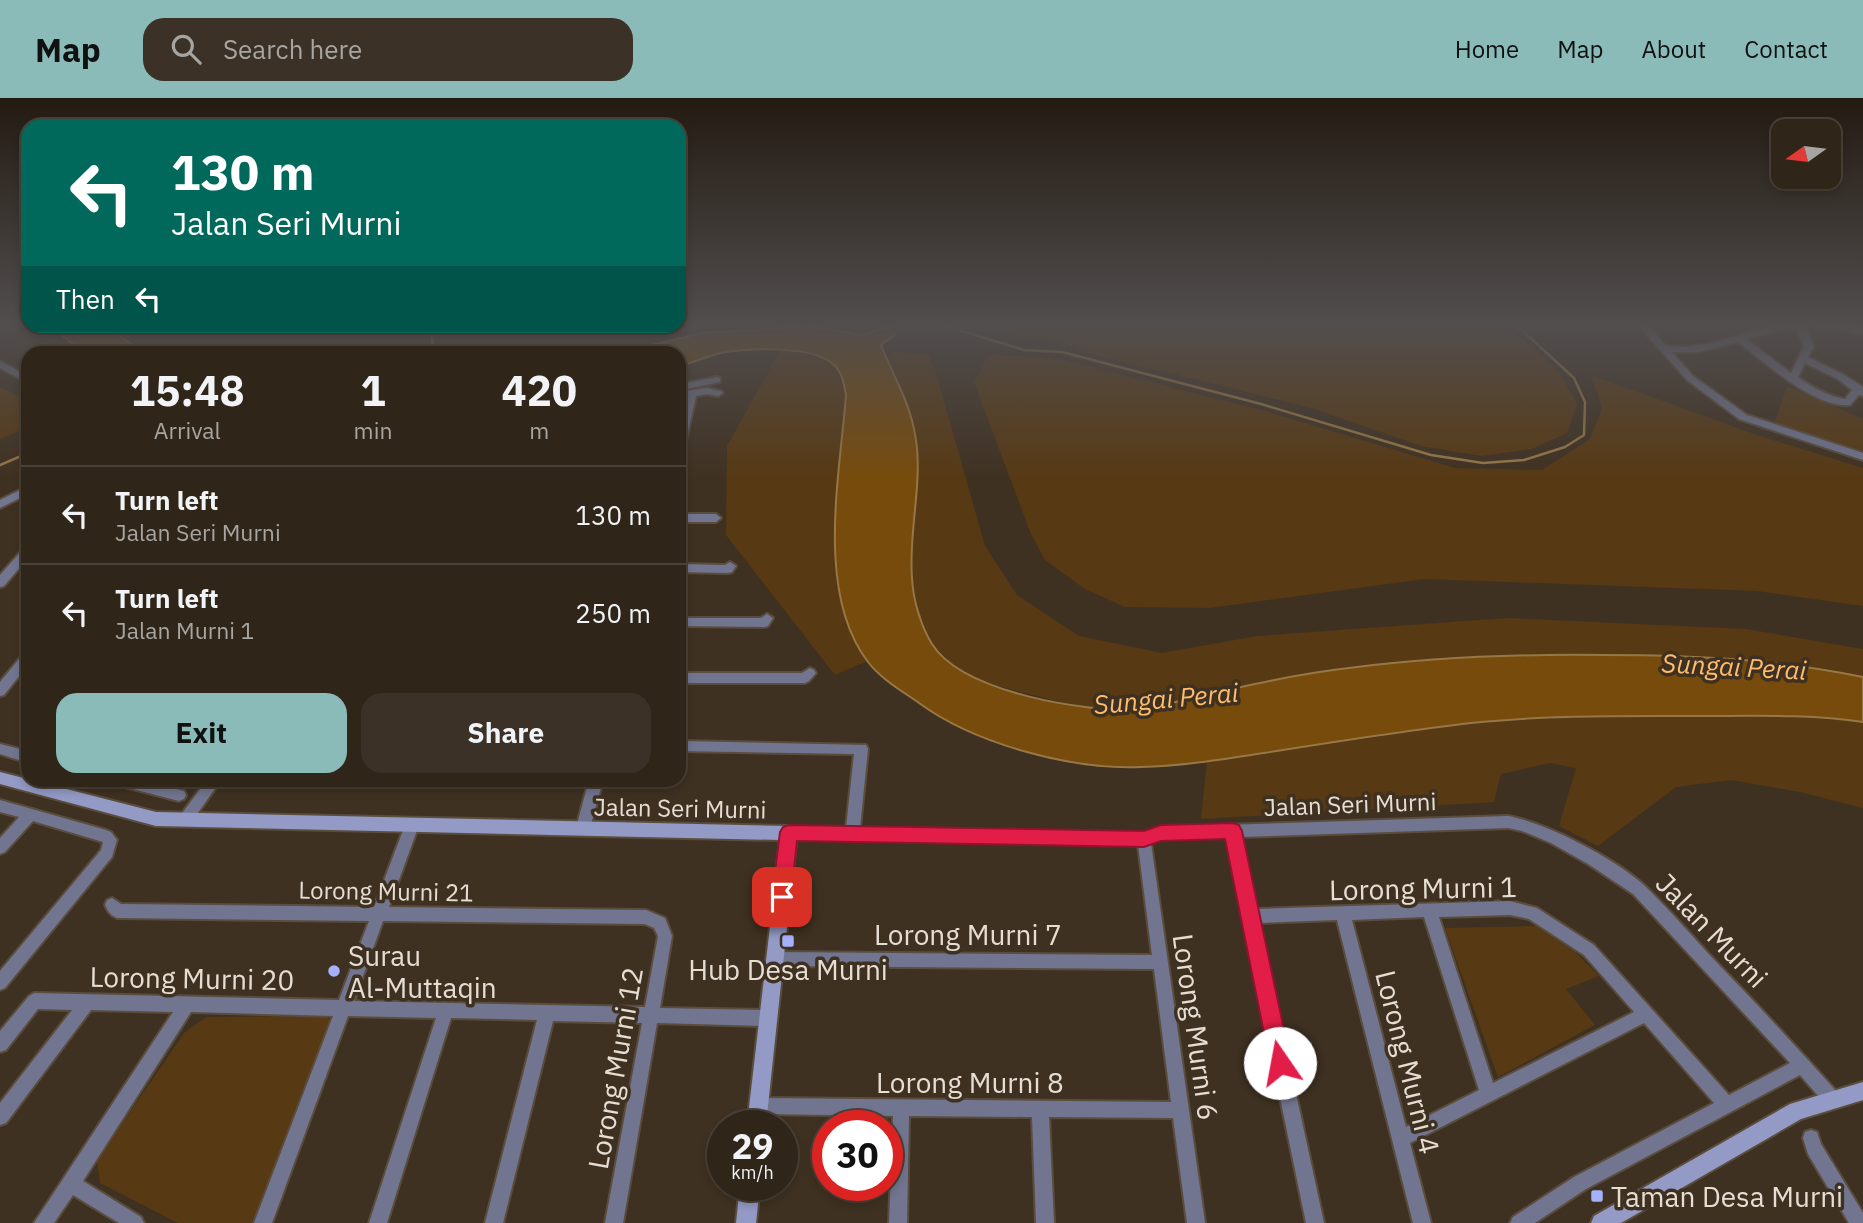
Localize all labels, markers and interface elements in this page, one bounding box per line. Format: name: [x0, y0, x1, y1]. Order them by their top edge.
search box: [143, 18, 633, 81]
text: Map: [35, 28, 101, 71]
icon: search: [167, 30, 205, 68]
text: Search here: [223, 32, 362, 66]
text: Home: [1455, 33, 1519, 65]
text: Map: [1557, 33, 1603, 65]
text: About: [1641, 33, 1706, 65]
text: Contact: [1744, 33, 1828, 65]
north arrow: [1771, 119, 1841, 189]
map controls: [1771, 119, 1841, 189]
text: 130 m: [171, 140, 315, 203]
icon: left: [56, 147, 147, 238]
text: Jalan Seri Murni: [171, 202, 401, 244]
icon: left: [129, 280, 167, 318]
text: Then: [56, 282, 115, 316]
text: 15:48: [130, 363, 245, 418]
text: 1: [360, 363, 386, 418]
text: 420: [501, 363, 577, 418]
text: Arrival: [154, 415, 221, 445]
text: min: [354, 415, 392, 445]
text: m: [529, 415, 549, 445]
text: Turn left: [115, 483, 218, 517]
icon: left: [56, 496, 94, 534]
text: 130 m: [575, 498, 651, 532]
text: Jalan Seri Murni: [115, 517, 281, 547]
text: Turn left: [115, 581, 218, 615]
icon: left: [56, 594, 94, 632]
text: 250 m: [575, 596, 651, 630]
text: Jalan Murni 1: [115, 615, 254, 645]
water label: Sungai Perai: [1661, 645, 1807, 687]
water label: Sungai Perai: [1092, 675, 1240, 721]
button: Exit: [56, 693, 347, 773]
button: Share: [361, 693, 651, 773]
street label: Jalan Seri Murni: [1263, 785, 1437, 823]
street label: Jalan Seri Murni: [593, 790, 767, 826]
street label: Jalan Murni: [1648, 865, 1776, 995]
pin: [752, 867, 812, 927]
street label: Lorong Murni 1: [1329, 868, 1517, 908]
street label: Lorong Murni 21: [298, 873, 474, 909]
icon: arrive: [763, 878, 801, 916]
street label: Lorong Murni 7: [874, 916, 1062, 953]
street label: Lorong Murni 6: [1165, 931, 1227, 1123]
marker: Hub Desa Murni: [780, 933, 796, 949]
place label: Surau Al-Muttaqin: [348, 937, 497, 1006]
place label: Hub Desa Murni: [688, 951, 888, 988]
street label: Lorong Murni 20: [89, 958, 295, 998]
marker: Surau Al-Muttaqin: [326, 963, 342, 979]
street label: Lorong Murni 12: [579, 964, 651, 1172]
street label: Lorong Murni 4: [1367, 966, 1449, 1158]
position arrow: [1243, 1026, 1317, 1100]
street label: Lorong Murni 8: [876, 1064, 1064, 1101]
speed limit sign: 30: [812, 1110, 903, 1201]
text: 29: [731, 1123, 774, 1169]
text: km/h: [731, 1161, 774, 1184]
place label: Taman Desa Murni: [1611, 1178, 1843, 1215]
marker: Taman Desa Murni: [1589, 1188, 1605, 1204]

